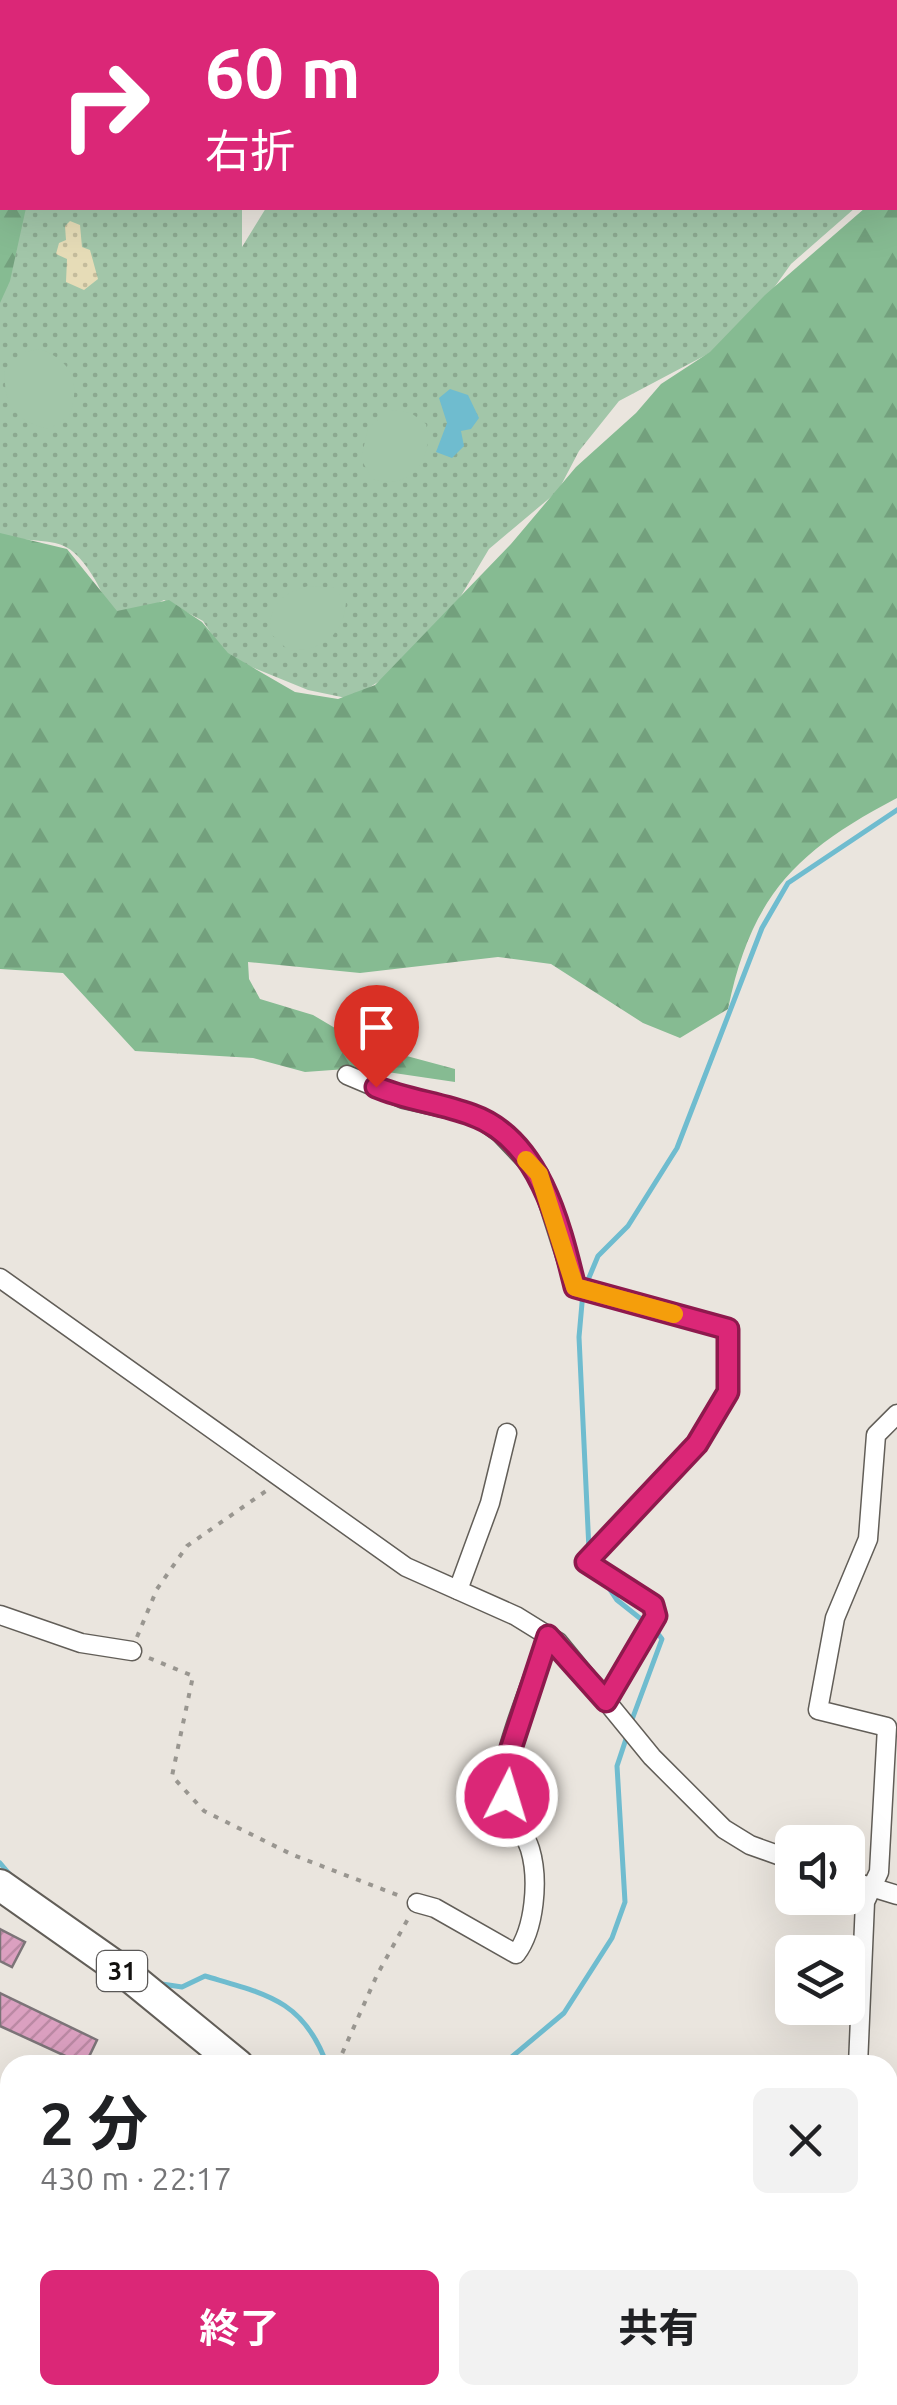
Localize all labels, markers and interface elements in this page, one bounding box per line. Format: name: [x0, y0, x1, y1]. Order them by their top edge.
text: 60 m: [205, 33, 361, 111]
icon: right: [40, 40, 170, 170]
text: 右折: [205, 125, 295, 176]
pin: [334, 985, 419, 1088]
icon: arrive: [349, 1000, 404, 1055]
position arrow: [455, 1744, 559, 1848]
map controls: [775, 1825, 865, 2025]
button: sound: [775, 1825, 865, 1915]
button: layers: [775, 1935, 865, 2025]
road number: 31: [97, 1951, 147, 1991]
button: close: [753, 2088, 858, 2193]
text: 2 分: [40, 2089, 148, 2156]
text: 430 m · 22:17: [40, 2160, 232, 2196]
button: 終了: [40, 2270, 439, 2385]
button: 共有: [459, 2270, 858, 2385]

